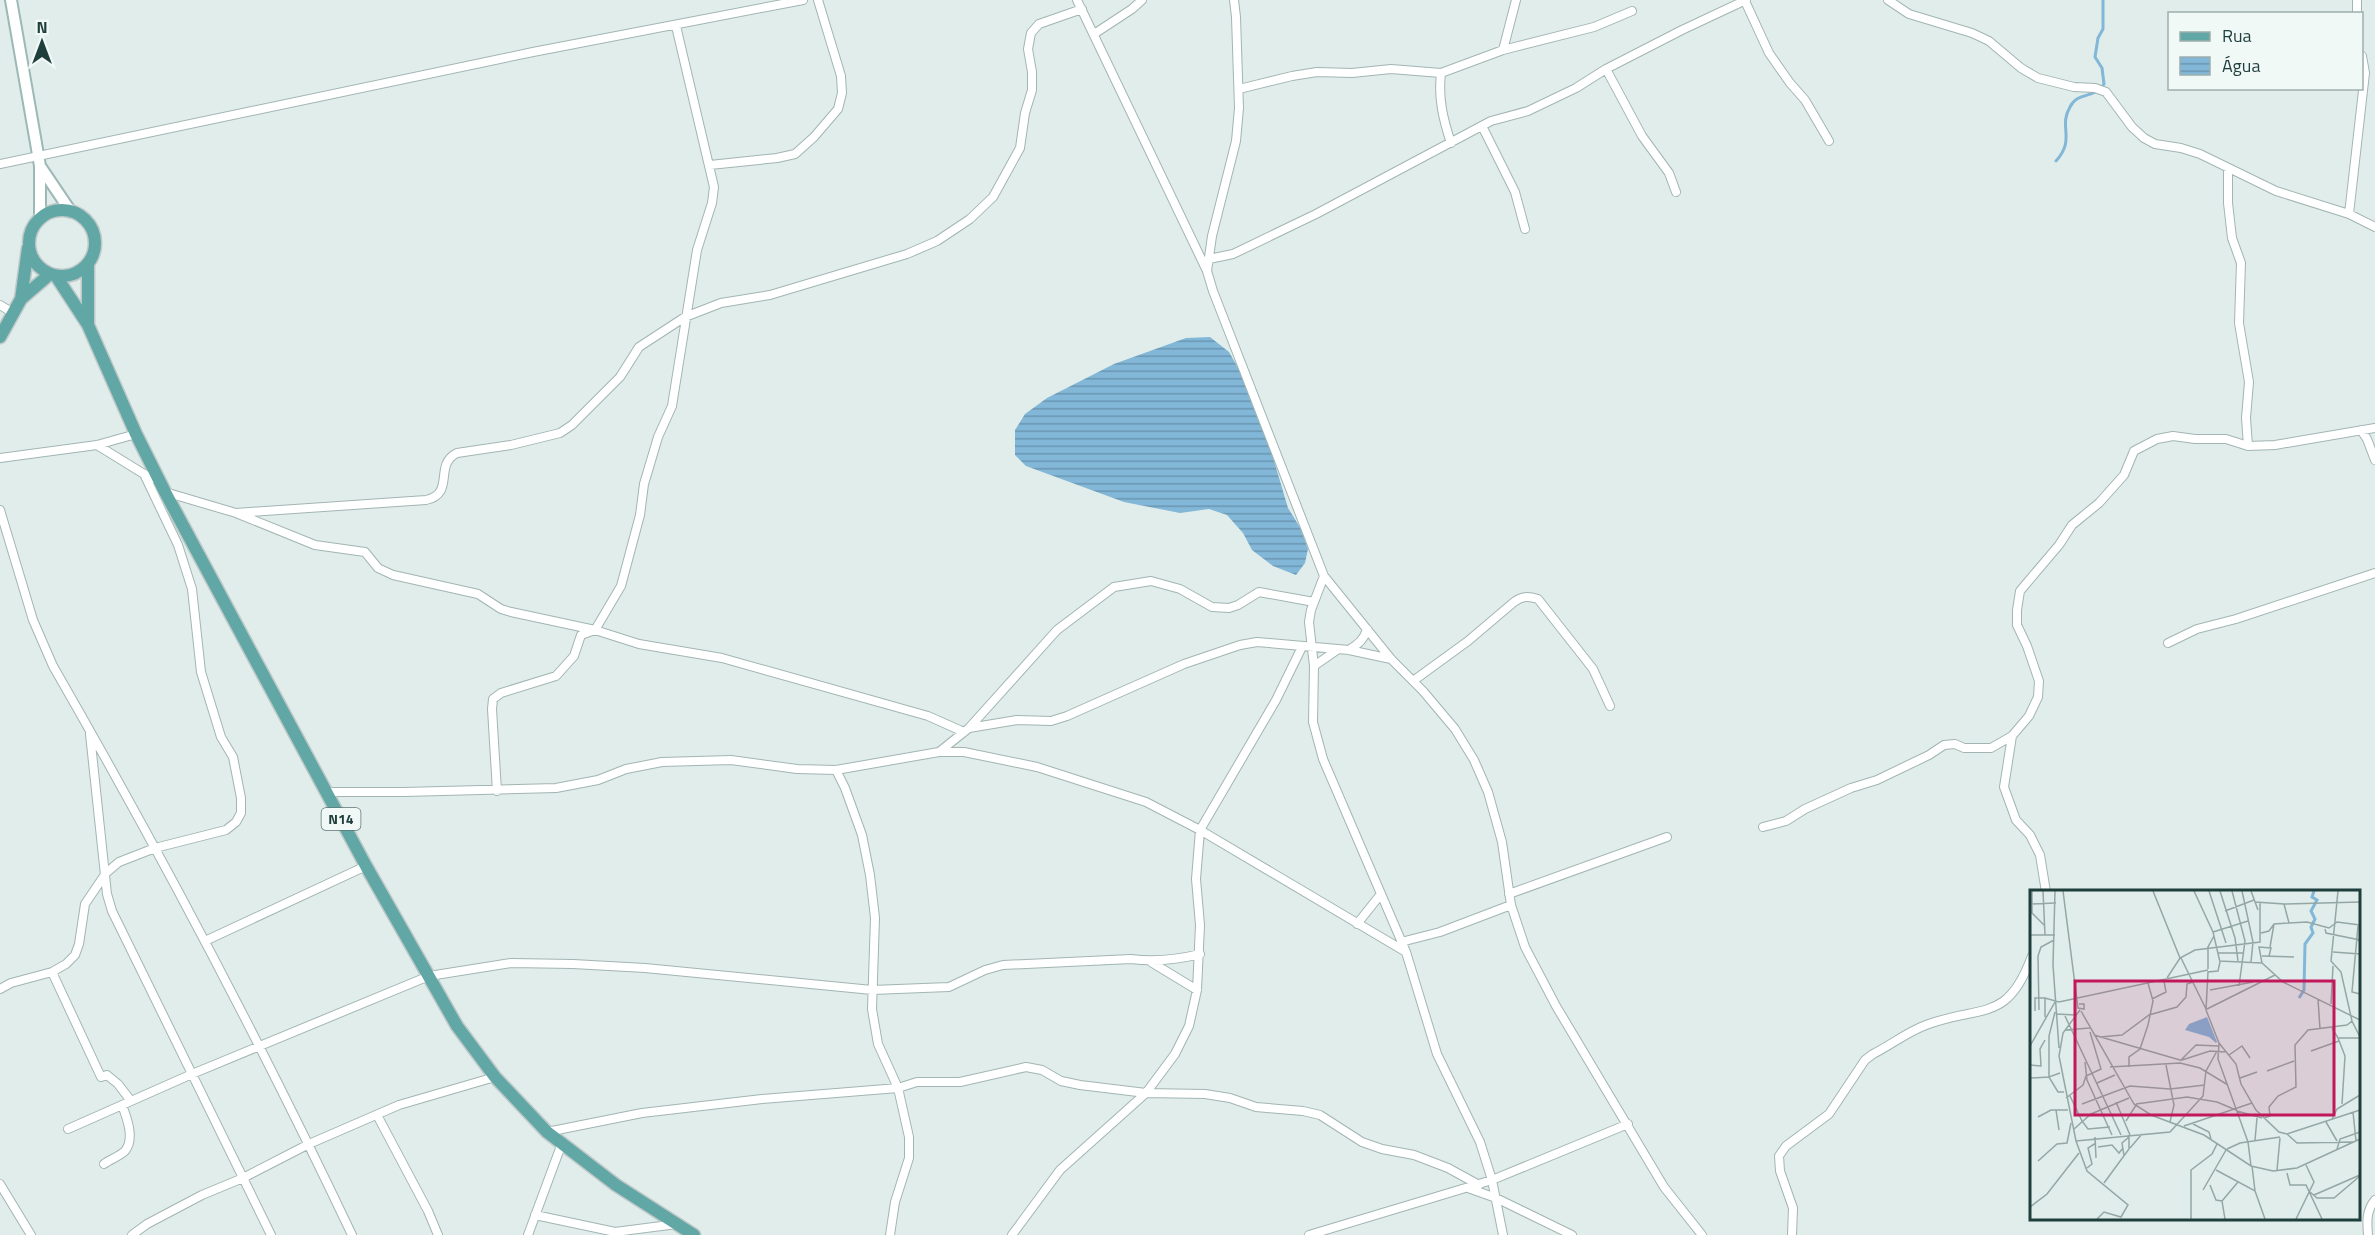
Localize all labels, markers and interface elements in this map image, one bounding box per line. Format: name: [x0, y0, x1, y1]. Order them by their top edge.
north arrow: [12, 12, 72, 72]
legend: [2168, 12, 2363, 90]
text: N: [36, 15, 48, 39]
text: Rua: [2222, 22, 2252, 49]
text: Água: [2222, 52, 2260, 79]
road number: N14: [322, 808, 360, 830]
inset map: [2030, 890, 2360, 1220]

